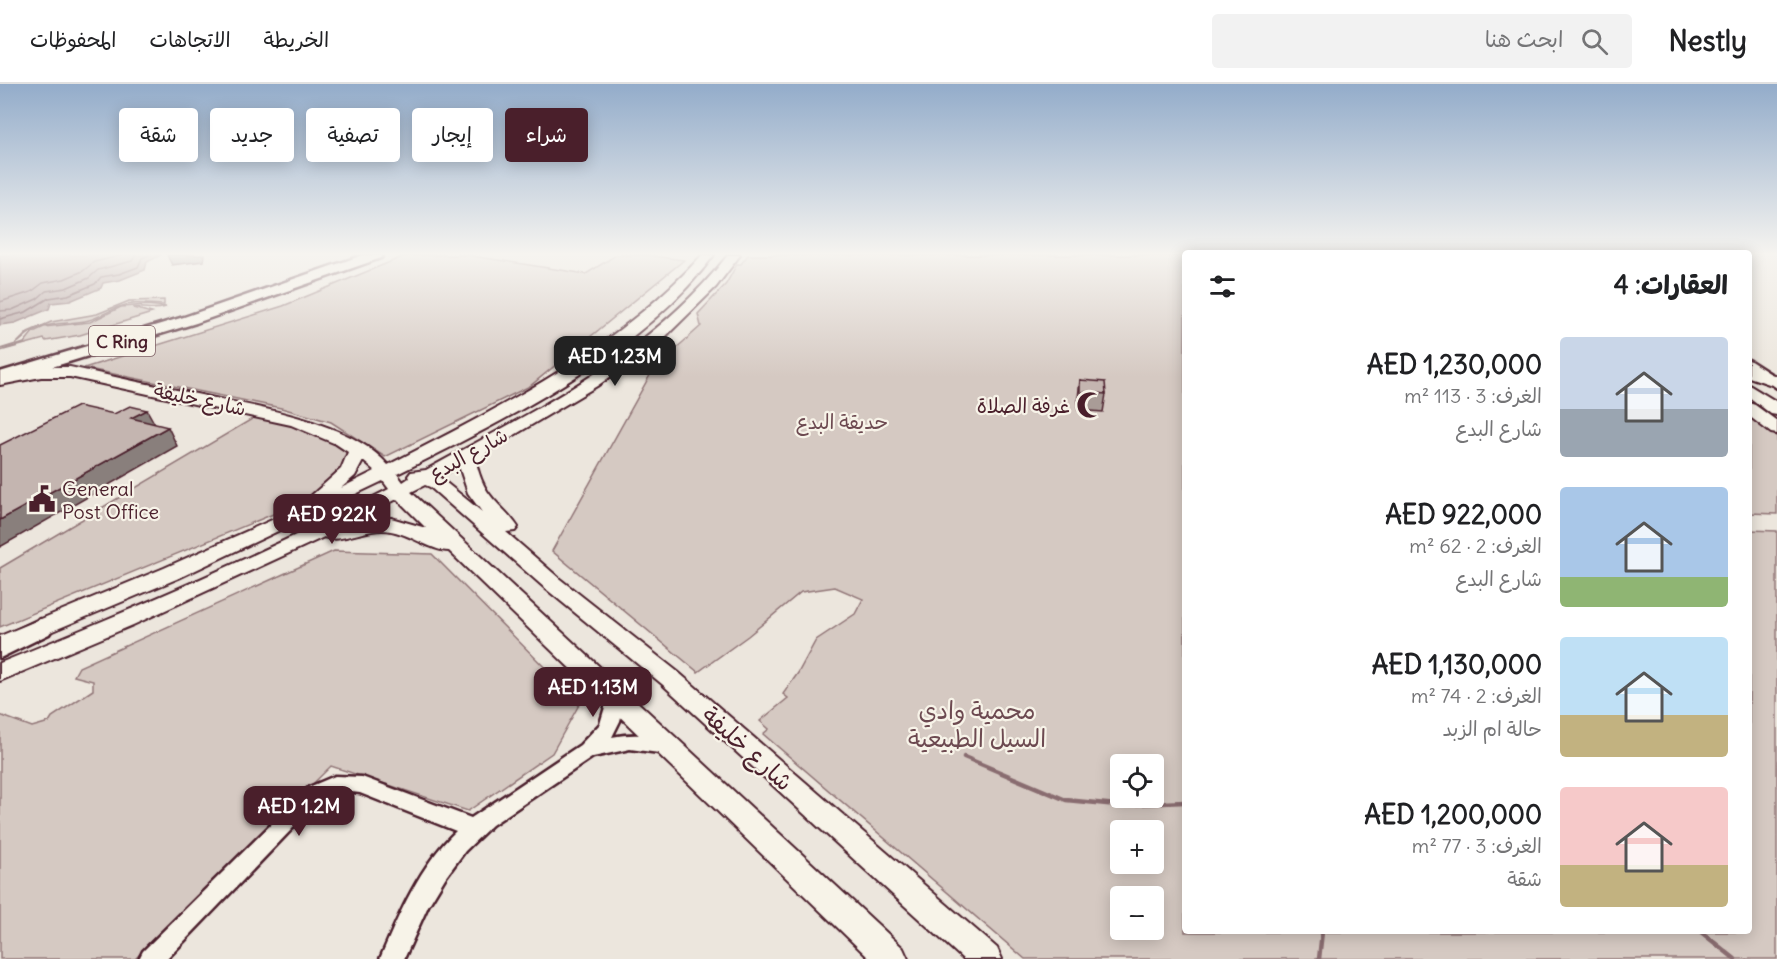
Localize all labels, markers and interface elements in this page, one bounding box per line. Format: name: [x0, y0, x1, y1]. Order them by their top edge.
search box: [1212, 14, 1632, 68]
text: Nestly: [1668, 23, 1747, 59]
text: ابحث هنا: [1485, 25, 1563, 53]
icon: search: [1578, 25, 1611, 58]
text: المحفوظات: [30, 26, 116, 53]
text: الاتجاهات: [149, 26, 231, 53]
text: الخريطة: [264, 26, 329, 53]
chip: شقة: [119, 108, 198, 162]
chip: جديد: [210, 108, 294, 162]
chip: تصفية: [306, 108, 400, 162]
chip: إيجار: [412, 108, 493, 162]
chip: شراء: [505, 108, 588, 162]
text: العقارات: 4: [1614, 268, 1728, 301]
icon: filters: [1206, 270, 1239, 303]
road number: C Ring: [89, 326, 155, 356]
pin: AED 1.23M: [546, 336, 684, 387]
text: AED 1.23M: [568, 343, 662, 368]
text: AED 1,230,000: [1367, 348, 1542, 381]
icon: home: [1608, 361, 1680, 433]
street label: شارع خليفة: [151, 377, 248, 423]
text: الغرف: 3 · 113 m²: [1404, 383, 1542, 408]
mosque icon: غرفة الصلاة: [1075, 390, 1105, 420]
place label: غرفة الصلاة: [977, 393, 1070, 418]
park label: حديقة البدع: [796, 409, 888, 436]
text: شارع البدع: [1455, 416, 1542, 441]
street label: شارع البدع: [424, 422, 513, 488]
place label: General Post Office: [62, 476, 159, 524]
public building icon: General Post Office: [27, 484, 57, 514]
pin: AED 922K: [270, 494, 394, 545]
text: AED 922,000: [1385, 498, 1542, 531]
text: AED 922K: [287, 501, 377, 526]
icon: home: [1608, 511, 1680, 583]
text: الغرف: 2 · 62 m²: [1409, 533, 1542, 558]
text: شارع البدع: [1455, 566, 1542, 591]
text: AED 1,130,000: [1372, 648, 1542, 681]
icon: home: [1608, 661, 1680, 733]
pin: AED 1.13M: [524, 667, 662, 718]
text: AED 1.13M: [548, 674, 638, 699]
text: الغرف: 2 · 74 m²: [1411, 683, 1542, 708]
park label: محمية وادي السيل الطبيعية: [908, 695, 1046, 753]
street label: شارع خليفة: [694, 699, 800, 799]
text: حالة ام الزبد: [1442, 716, 1542, 741]
map controls: [1110, 754, 1164, 940]
button: locate: [1110, 754, 1164, 808]
pin: AED 1.2M: [237, 786, 361, 837]
text: AED 1.2M: [258, 793, 340, 818]
text: AED 1,200,000: [1364, 798, 1542, 831]
icon: home: [1608, 811, 1680, 883]
button: +: [1110, 820, 1164, 874]
text: الغرف: 3 · 77 m²: [1412, 833, 1542, 858]
text: شقة: [1507, 866, 1542, 891]
button: −: [1110, 886, 1164, 940]

